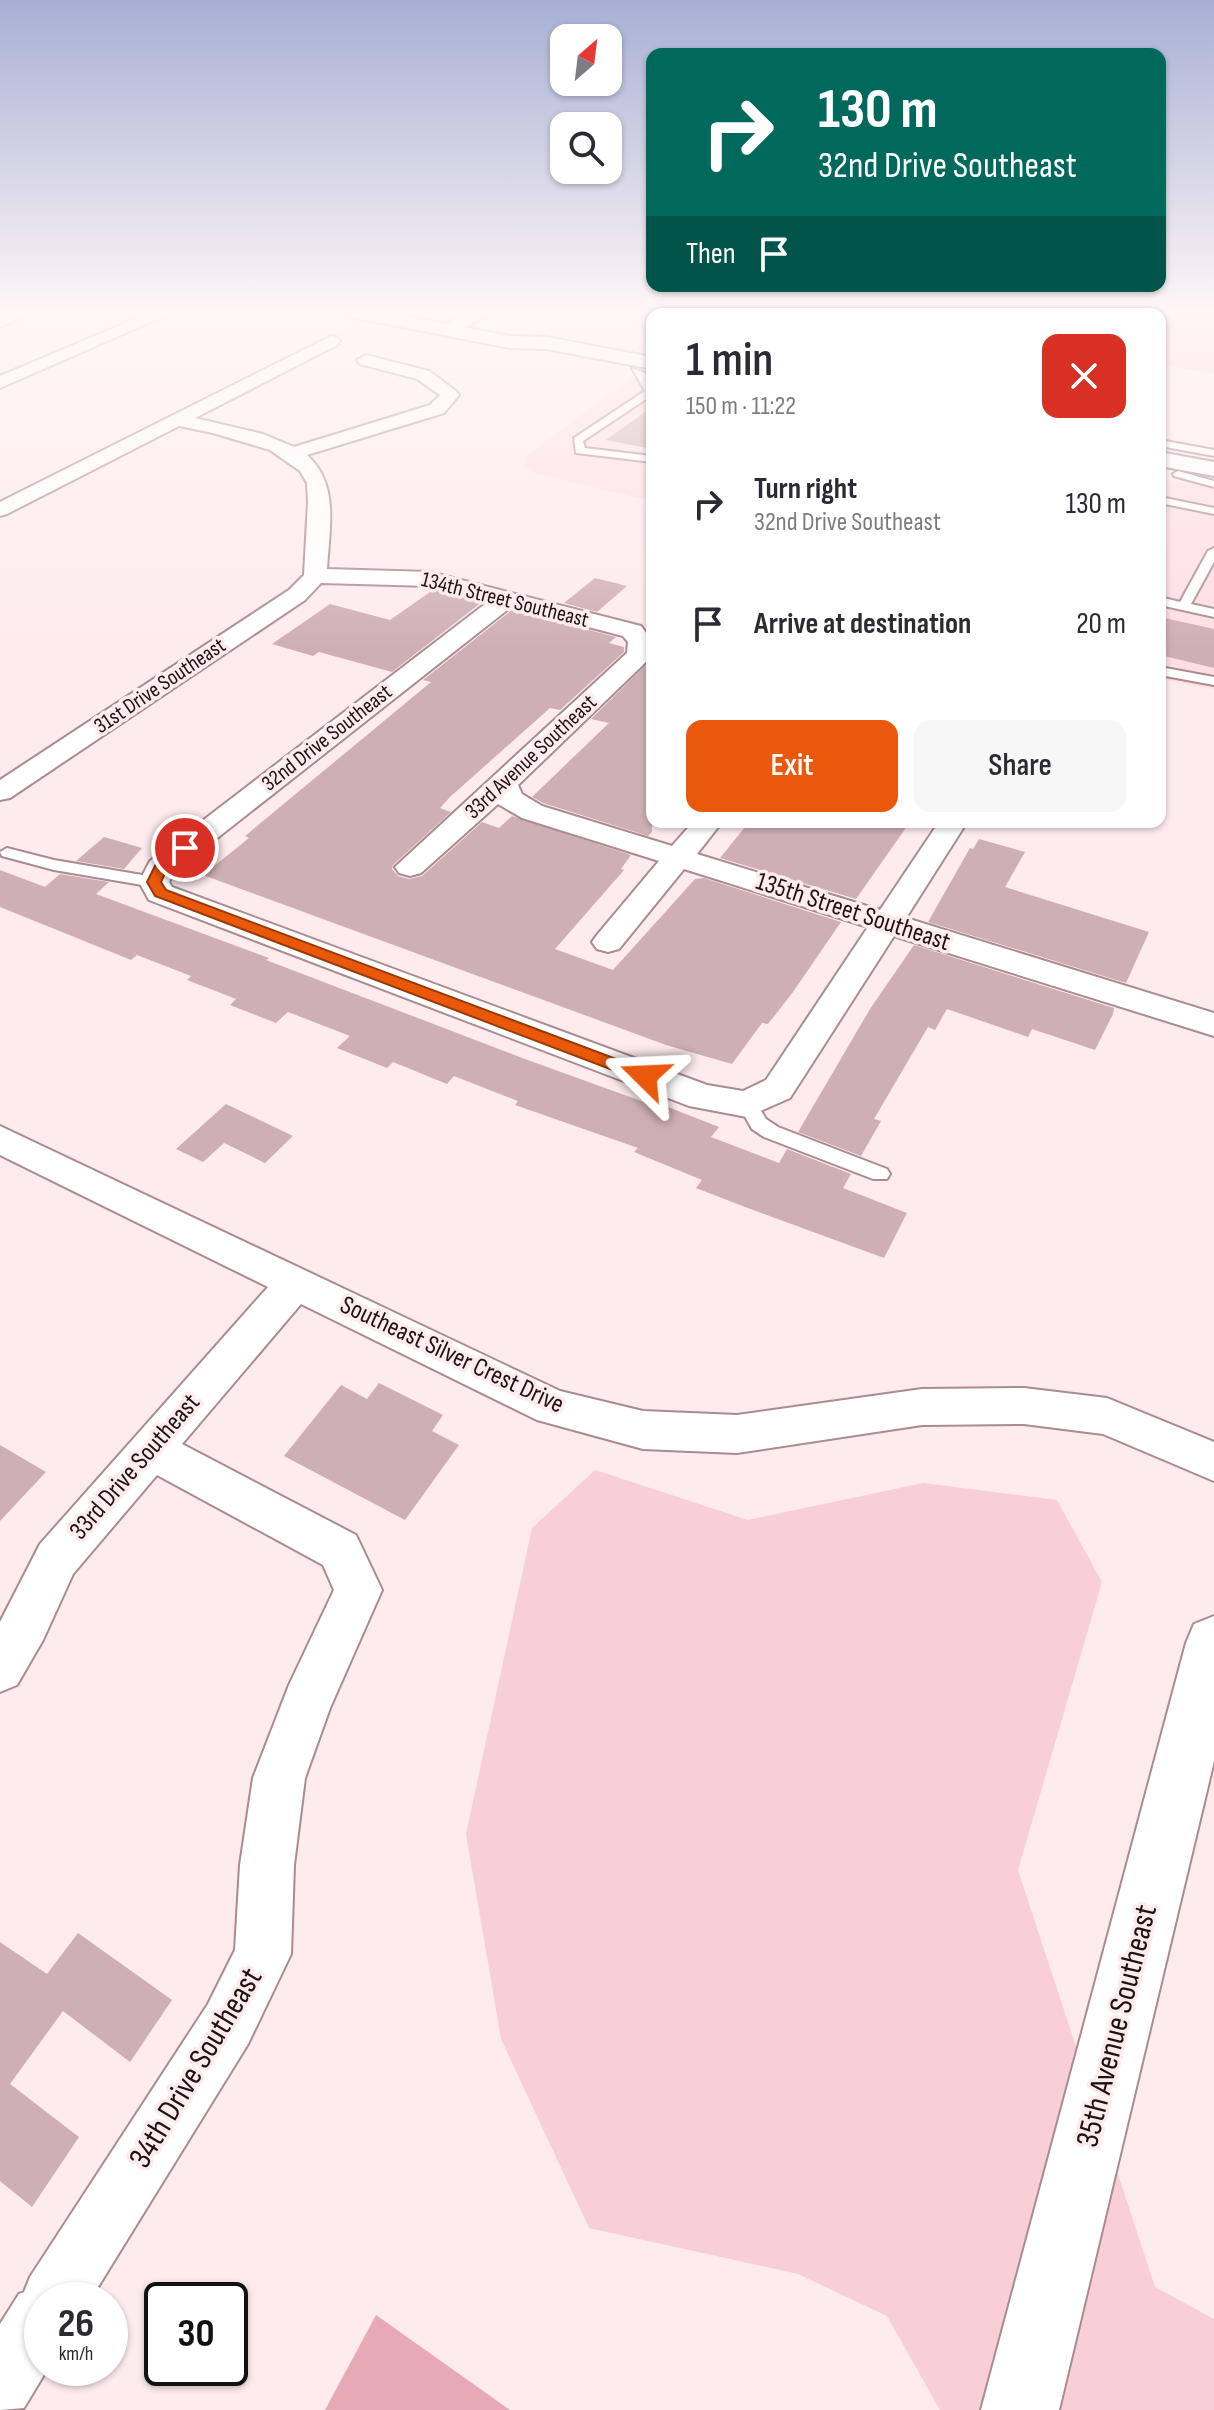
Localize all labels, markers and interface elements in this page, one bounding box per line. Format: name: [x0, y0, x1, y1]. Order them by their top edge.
north arrow: [550, 24, 622, 96]
map controls: [550, 24, 622, 184]
text: 130 m: [818, 77, 938, 144]
icon: right: [686, 80, 790, 184]
button: search: [550, 112, 622, 184]
text: 32nd Drive Southeast: [818, 145, 1077, 188]
icon: arrive: [752, 232, 796, 276]
text: Then: [686, 236, 736, 272]
text: 1 min: [686, 332, 773, 389]
button: close: [1042, 334, 1126, 418]
text: 150 m · 11:22: [686, 391, 796, 422]
text: Turn right: [754, 471, 857, 507]
icon: right: [686, 482, 730, 526]
text: 130 m: [1066, 486, 1126, 522]
text: 32nd Drive Southeast: [754, 507, 941, 538]
street label: 134th Street Southeast: [419, 566, 592, 634]
icon: arrive: [686, 602, 730, 646]
text: Arrive at destination: [754, 606, 971, 642]
text: 20 m: [1076, 606, 1126, 642]
street label: 31st Drive Southeast: [89, 632, 231, 740]
street label: 32nd Drive Southeast: [256, 679, 398, 797]
street label: 33rd Avenue Southeast: [460, 689, 603, 825]
button: Exit: [686, 720, 898, 812]
button: Share: [914, 720, 1126, 812]
pin: [151, 814, 219, 882]
icon: arrive: [163, 826, 207, 870]
street label: 135th Street Southeast: [752, 866, 954, 958]
position arrow: [603, 1034, 687, 1118]
street label: Southeast Silver Crest Drive: [335, 1290, 569, 1420]
street label: 33rd Drive Southeast: [63, 1388, 207, 1546]
street label: 35th Avenue Southeast: [1068, 1901, 1166, 2151]
street label: 34th Drive Southeast: [121, 1961, 271, 2175]
speed limit sign: 30: [144, 2282, 248, 2386]
text: 26: [58, 2300, 94, 2348]
text: km/h: [59, 2342, 93, 2366]

